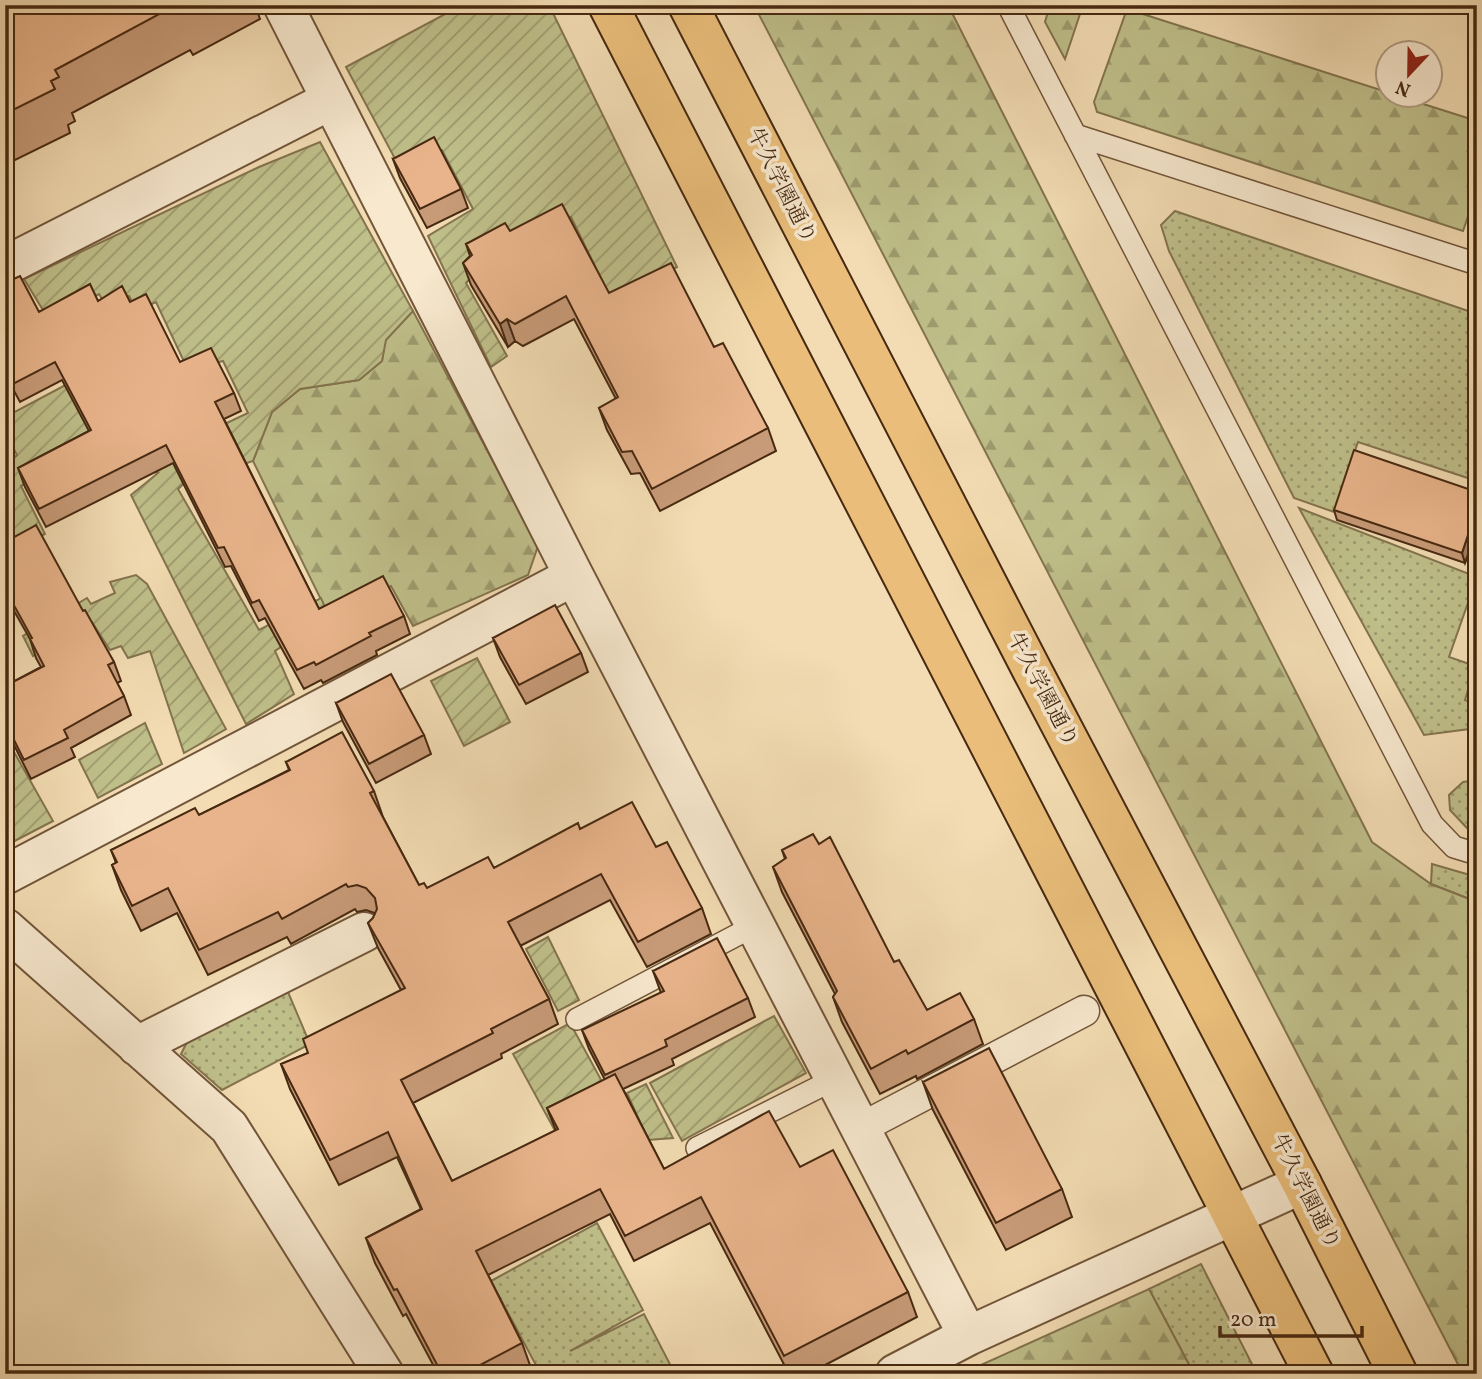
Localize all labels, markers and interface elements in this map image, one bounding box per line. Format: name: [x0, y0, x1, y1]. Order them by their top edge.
north arrow: [1374, 38, 1444, 108]
text: N: [1392, 73, 1415, 103]
street label: 牛久学園通り: [739, 123, 823, 249]
street label: 牛久学園通り: [1000, 628, 1084, 752]
street label: 牛久学園通り: [1263, 1129, 1347, 1255]
scale bar: [1220, 1295, 1361, 1339]
text: 20 m: [1230, 1306, 1276, 1335]

